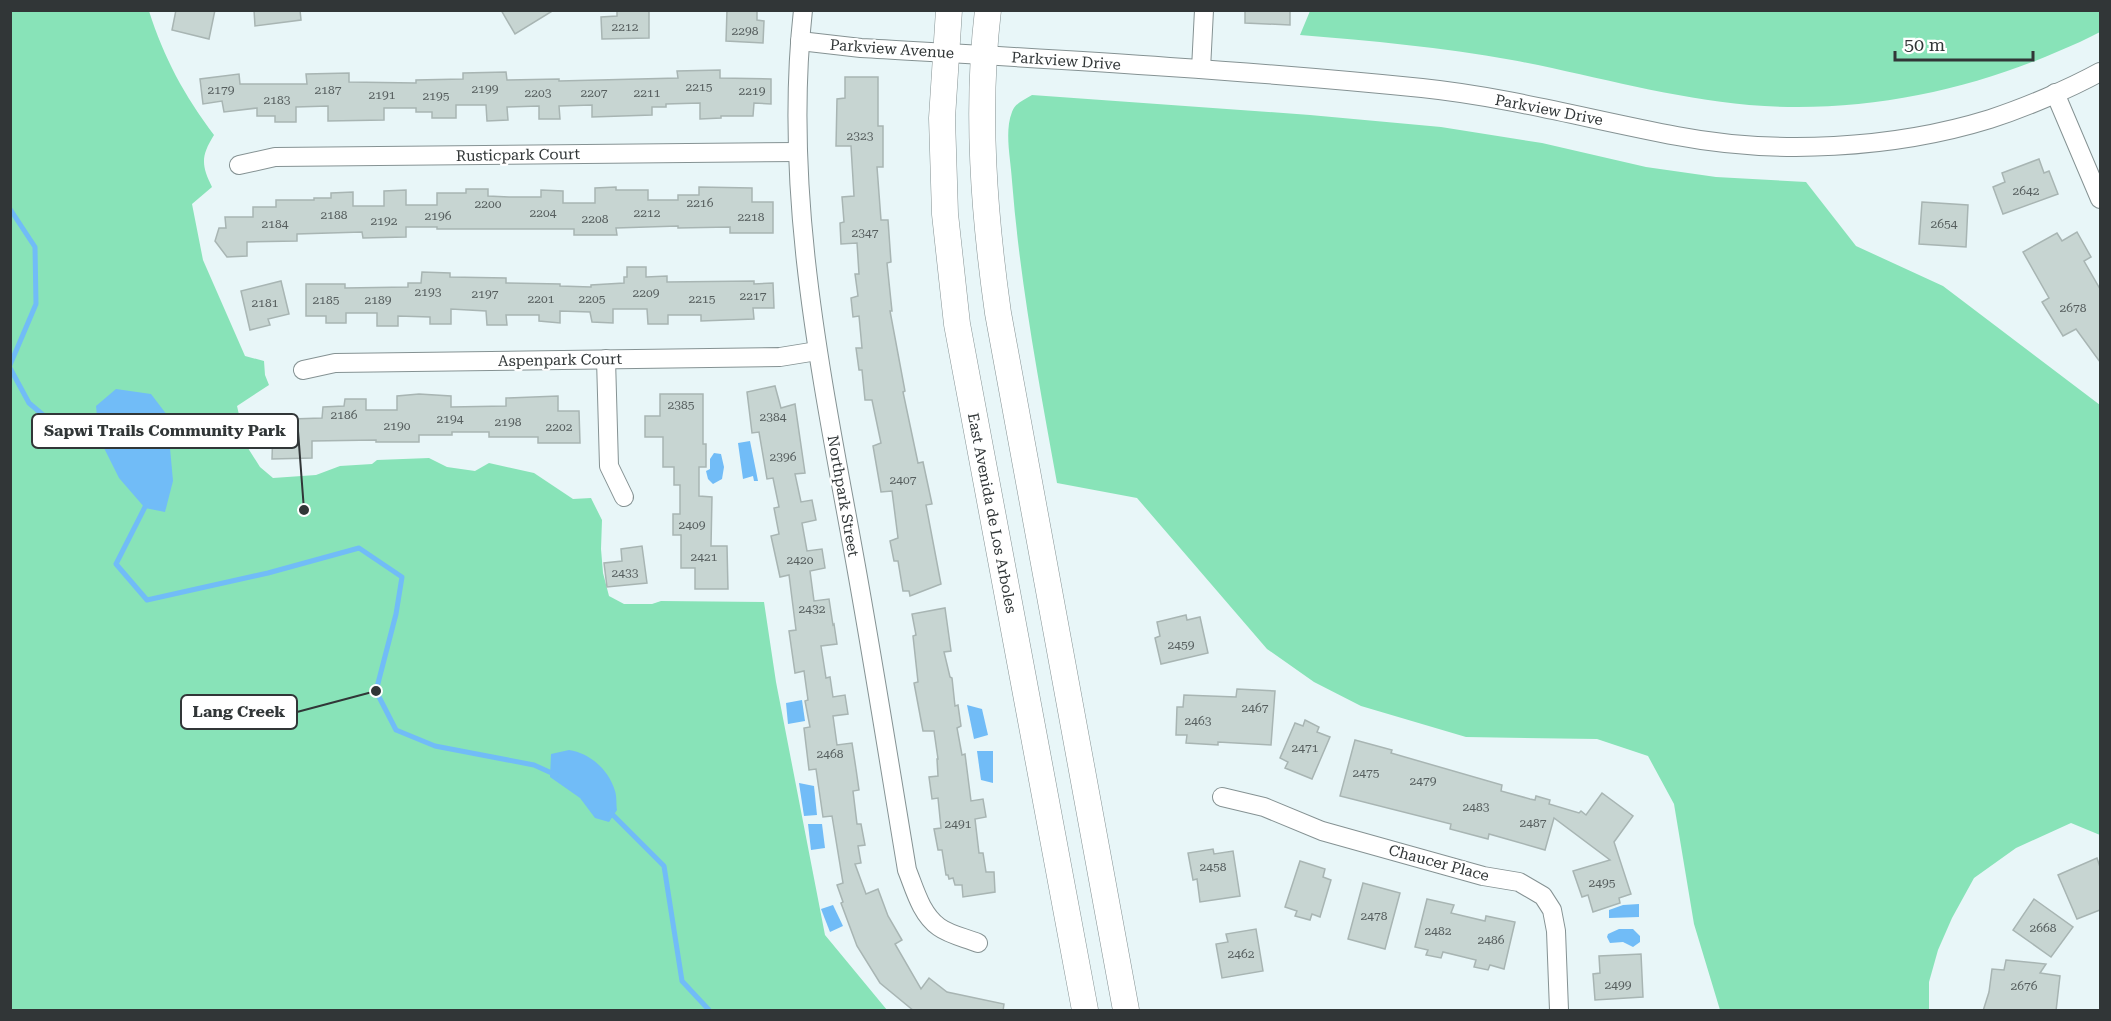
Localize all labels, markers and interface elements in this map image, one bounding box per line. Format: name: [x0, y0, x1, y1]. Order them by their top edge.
house number: 2212: [612, 20, 639, 34]
house number: 2298: [732, 24, 759, 38]
scale bar: [1895, 24, 2033, 62]
text: 50 m: [1904, 34, 1945, 55]
street label: Parkview Avenue: [829, 36, 955, 62]
street label: Parkview Drive: [1011, 48, 1121, 74]
house number: 2215: [686, 80, 713, 94]
house number: 2199: [472, 82, 499, 96]
house number: 2179: [208, 83, 235, 97]
house number: 2187: [315, 83, 342, 97]
house number: 2219: [739, 84, 766, 98]
house number: 2203: [525, 86, 552, 100]
house number: 2207: [581, 86, 608, 100]
house number: 2211: [634, 86, 661, 100]
house number: 2191: [369, 88, 396, 102]
house number: 2195: [423, 89, 450, 103]
street label: Parkview Drive: [1493, 91, 1605, 129]
house number: 2183: [264, 93, 291, 107]
house number: 2323: [847, 129, 874, 143]
street label: Rusticpark Court: [456, 145, 581, 165]
house number: 2642: [2013, 184, 2040, 198]
house number: 2216: [687, 196, 714, 210]
house number: 2200: [475, 197, 502, 211]
house number: 2204: [530, 206, 557, 220]
house number: 2212: [634, 206, 661, 220]
house number: 2188: [321, 208, 348, 222]
house number: 2196: [425, 209, 452, 223]
house number: 2218: [738, 210, 765, 224]
house number: 2208: [582, 212, 609, 226]
house number: 2192: [371, 214, 398, 228]
house number: 2184: [262, 217, 289, 231]
house number: 2654: [1931, 217, 1958, 231]
house number: 2347: [852, 226, 879, 240]
house number: 2193: [415, 285, 442, 299]
house number: 2209: [633, 286, 660, 300]
house number: 2197: [472, 287, 499, 301]
house number: 2217: [740, 289, 767, 303]
house number: 2201: [528, 292, 555, 306]
house number: 2205: [579, 292, 606, 306]
house number: 2215: [689, 292, 716, 306]
house number: 2185: [313, 293, 340, 307]
house number: 2189: [365, 293, 392, 307]
house number: 2181: [252, 296, 279, 310]
house number: 2678: [2060, 301, 2087, 315]
street label: Aspenpark Court: [498, 350, 623, 370]
house number: 2385: [668, 398, 695, 412]
house number: 2186: [331, 408, 358, 422]
house number: 2384: [760, 410, 787, 424]
street label: East Avenida de Los Arboles: [964, 411, 1020, 615]
house number: 2194: [437, 412, 464, 426]
callout: Sapwi Trails Community Park: [32, 414, 298, 448]
house number: 2198: [495, 415, 522, 429]
house number: 2190: [384, 419, 411, 433]
house number: 2202: [546, 420, 573, 434]
text: Sapwi Trails Community Park: [44, 421, 286, 440]
street label: Northpark Street: [823, 434, 863, 559]
house number: 2396: [770, 450, 797, 464]
house number: 2407: [890, 473, 917, 487]
house number: 2409: [679, 518, 706, 532]
house number: 2421: [691, 550, 718, 564]
house number: 2420: [787, 553, 814, 567]
house number: 2433: [612, 566, 639, 580]
house number: 2432: [799, 602, 826, 616]
house number: 2459: [1168, 638, 1195, 652]
callout: Lang Creek: [181, 695, 297, 729]
house number: 2467: [1242, 701, 1269, 715]
text: Lang Creek: [193, 702, 285, 721]
house number: 2463: [1185, 714, 1212, 728]
house number: 2471: [1292, 741, 1319, 755]
house number: 2468: [817, 747, 844, 761]
house number: 2475: [1353, 766, 1380, 780]
house number: 2479: [1410, 774, 1437, 788]
house number: 2483: [1463, 800, 1490, 814]
house number: 2487: [1520, 816, 1547, 830]
house number: 2491: [945, 817, 972, 831]
street label: Chaucer Place: [1387, 841, 1491, 885]
house number: 2458: [1200, 860, 1227, 874]
house number: 2495: [1589, 876, 1616, 890]
house number: 2478: [1361, 909, 1388, 923]
house number: 2668: [2030, 921, 2057, 935]
house number: 2482: [1425, 924, 1452, 938]
house number: 2486: [1478, 933, 1505, 947]
house number: 2462: [1228, 947, 1255, 961]
house number: 2499: [1605, 978, 1632, 992]
house number: 2676: [2011, 979, 2038, 993]

